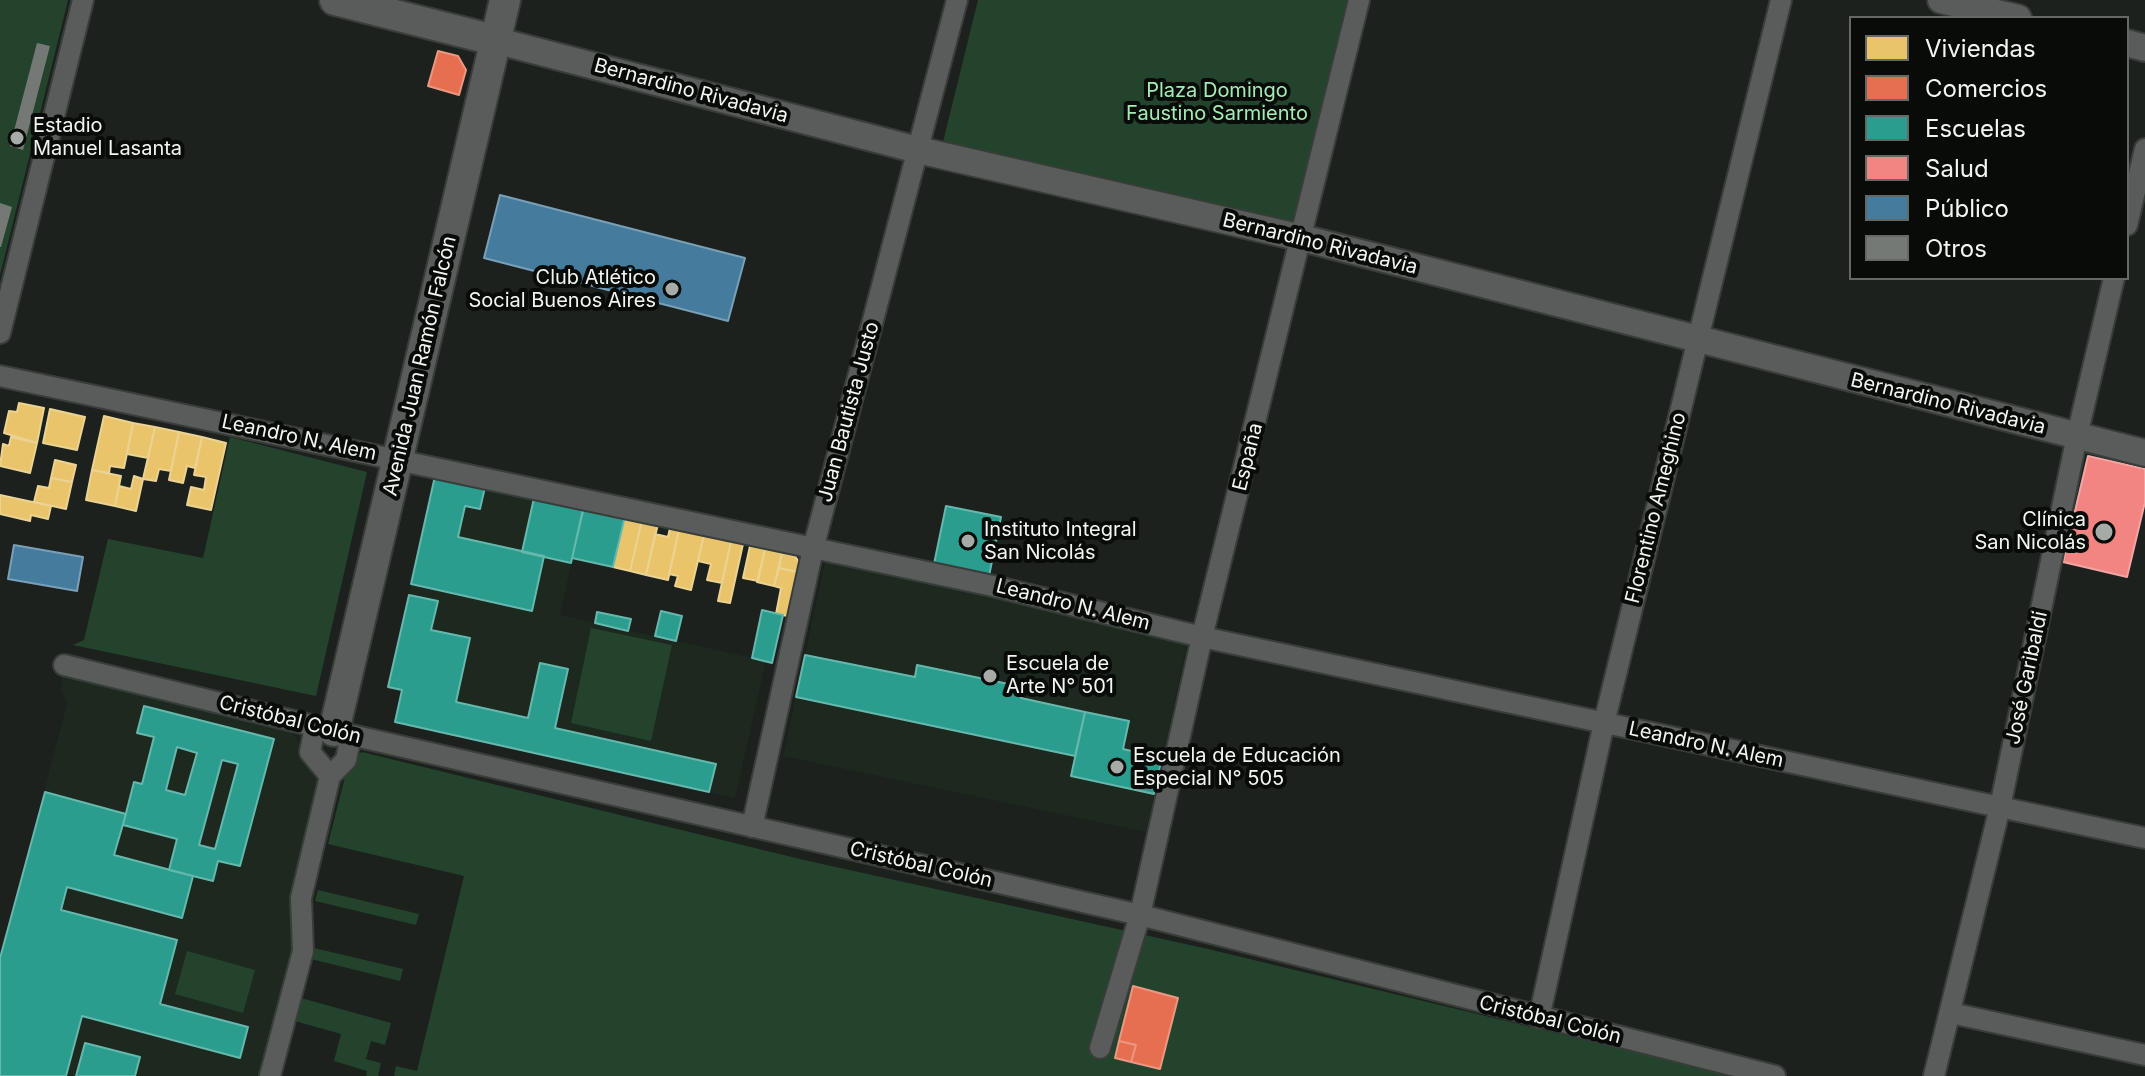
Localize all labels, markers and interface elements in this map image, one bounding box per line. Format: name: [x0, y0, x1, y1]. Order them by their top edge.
legend: [1849, 16, 2129, 280]
text: Viviendas: [1925, 34, 2036, 63]
street label: Bernardino Rivadavia: [591, 54, 791, 128]
text: Comercios: [1925, 74, 2047, 103]
park label: Plaza Domingo Faustino Sarmiento: [1126, 79, 1308, 126]
place label: Estadio Manuel Lasanta: [33, 114, 182, 161]
text: Escuelas: [1925, 114, 2026, 143]
marker: Estadio Manuel Lasanta: [8, 129, 26, 147]
text: Salud: [1925, 154, 1989, 183]
text: Público: [1925, 194, 2009, 223]
street label: Bernardino Rivadavia: [1220, 208, 1420, 280]
street label: Avenida Juan Ramón Falcón: [378, 234, 462, 498]
text: Otros: [1925, 234, 1987, 263]
place label: Club Atlético Social Buenos Aires: [468, 266, 656, 313]
marker: Club Atlético Social Buenos Aires: [663, 280, 681, 298]
street label: Juan Bautista Justo: [813, 319, 885, 505]
street label: Bernardino Rivadavia: [1848, 368, 2048, 440]
street label: Leandro N. Alem: [219, 410, 379, 466]
street label: Florentino Ameghino: [1621, 410, 1691, 606]
street label: España: [1228, 420, 1268, 494]
place label: Clínica San Nicolás: [1975, 508, 2086, 555]
place label: Instituto Integral San Nicolás: [984, 518, 1137, 565]
marker: Clínica San Nicolás: [2093, 521, 2115, 543]
marker: Instituto Integral San Nicolás: [959, 532, 977, 550]
street label: Leandro N. Alem: [994, 574, 1152, 636]
street label: José Garibaldi: [2001, 609, 2053, 747]
place label: Escuela de Arte N° 501: [1006, 652, 1114, 699]
marker: Escuela de Arte N° 501: [981, 667, 999, 685]
street label: Cristóbal Colón: [216, 691, 364, 749]
street label: Leandro N. Alem: [1626, 717, 1786, 773]
place label: Escuela de Educación Especial N° 505: [1133, 744, 1341, 791]
marker: Escuela de Educación Especial N° 505: [1108, 758, 1126, 776]
street label: Cristóbal Colón: [847, 837, 995, 893]
street label: Cristóbal Colón: [1476, 991, 1624, 1049]

